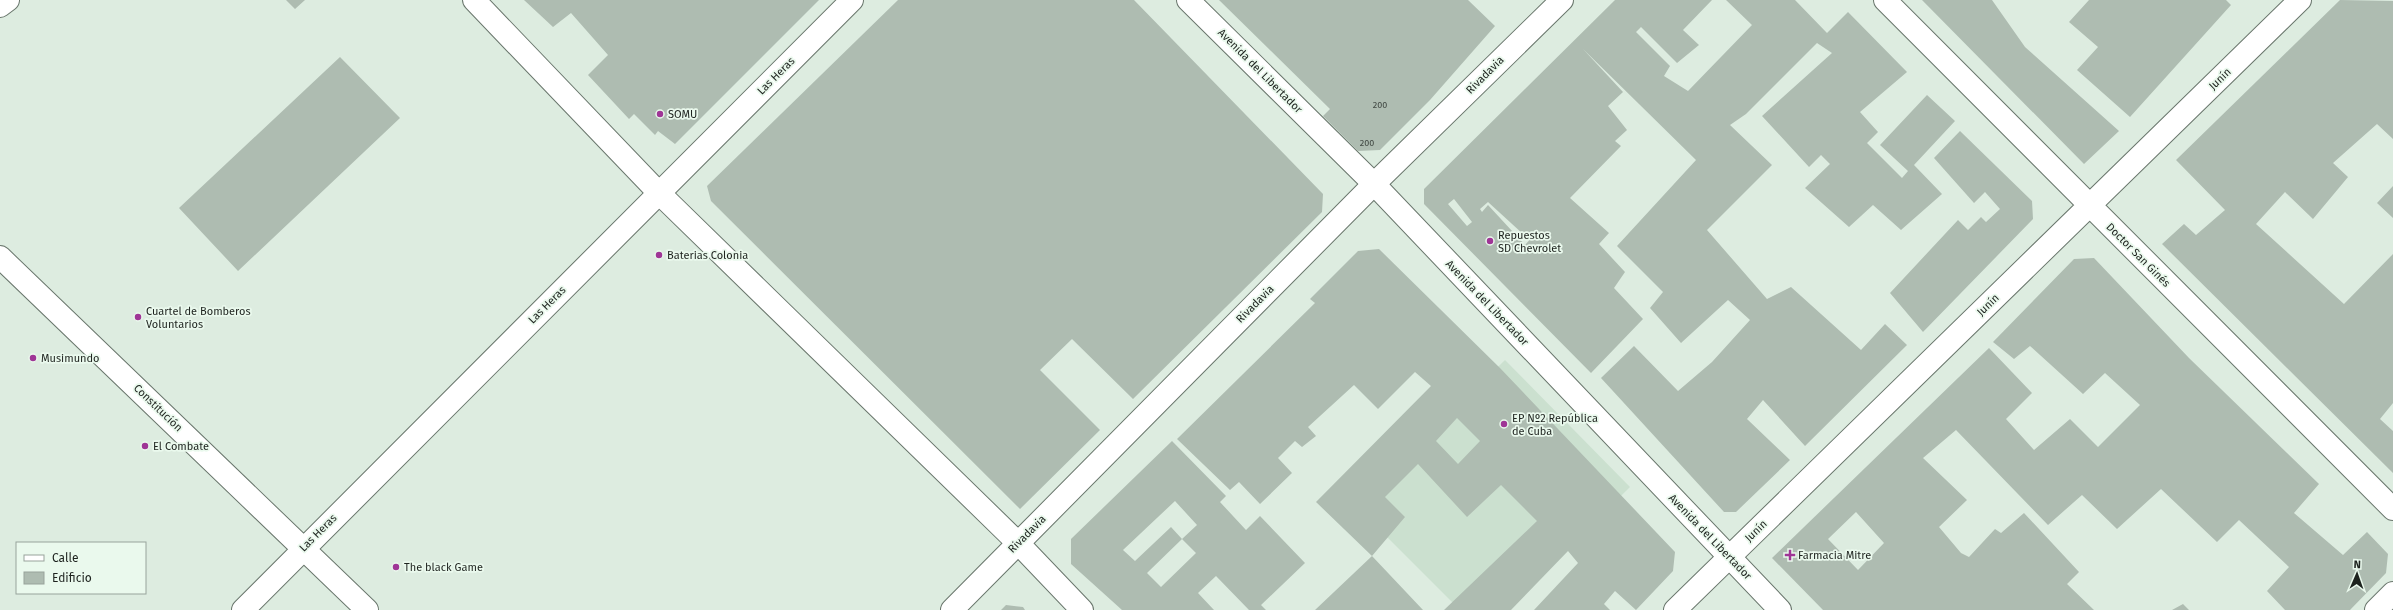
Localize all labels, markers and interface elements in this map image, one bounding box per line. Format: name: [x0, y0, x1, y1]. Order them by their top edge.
street label: Avenida del Libertador: [1215, 26, 1305, 116]
street label: Rivadavia: [1463, 53, 1507, 97]
street label: Las Heras: [755, 55, 797, 97]
street label: Junín: [2206, 65, 2234, 93]
house number: 200: [1373, 100, 1387, 110]
place label: SOMU: [668, 108, 697, 121]
marker: SOMU: [655, 109, 665, 119]
house number: 200: [1360, 138, 1374, 148]
street label: Doctor San Ginés: [2103, 220, 2173, 290]
place label: Repuestos SD Chevrolet: [1498, 229, 1561, 255]
marker: Repuestos SD Chevrolet: [1485, 236, 1495, 246]
place label: Baterias Colonia: [667, 249, 748, 262]
marker: Baterias Colonia: [654, 250, 664, 260]
street label: Avenida del Libertador: [1443, 258, 1532, 349]
street label: Rivadavia: [1233, 282, 1277, 326]
street label: Las Heras: [526, 284, 568, 326]
street label: Junín: [1974, 291, 2002, 319]
place label: Cuartel de Bomberos Voluntarios: [146, 305, 251, 331]
marker: Cuartel de Bomberos Voluntarios: [133, 312, 143, 322]
place label: Musimundo: [41, 352, 99, 365]
marker: Musimundo: [28, 353, 38, 363]
street label: Constitución: [131, 382, 185, 434]
place label: EP Nº2 República de Cuba: [1512, 412, 1598, 438]
marker: EP Nº2 República de Cuba: [1499, 419, 1509, 429]
place label: El Combate: [153, 440, 209, 453]
marker: El Combate: [140, 441, 150, 451]
street label: Avenida del Libertador: [1666, 492, 1755, 583]
street label: Las Heras: [297, 512, 339, 554]
street label: Rivadavia: [1005, 512, 1049, 556]
street label: Junín: [1742, 517, 1770, 545]
legend: [16, 542, 146, 594]
place label: Farmacia Mitre: [1798, 549, 1871, 562]
marker: Farmacia Mitre: [1785, 550, 1795, 560]
text: Calle: [52, 551, 79, 565]
north arrow: [2337, 554, 2377, 594]
text: N: [2353, 558, 2361, 571]
place label: The black Game: [404, 561, 483, 574]
marker: The black Game: [391, 562, 401, 572]
text: Edificio: [52, 571, 92, 585]

